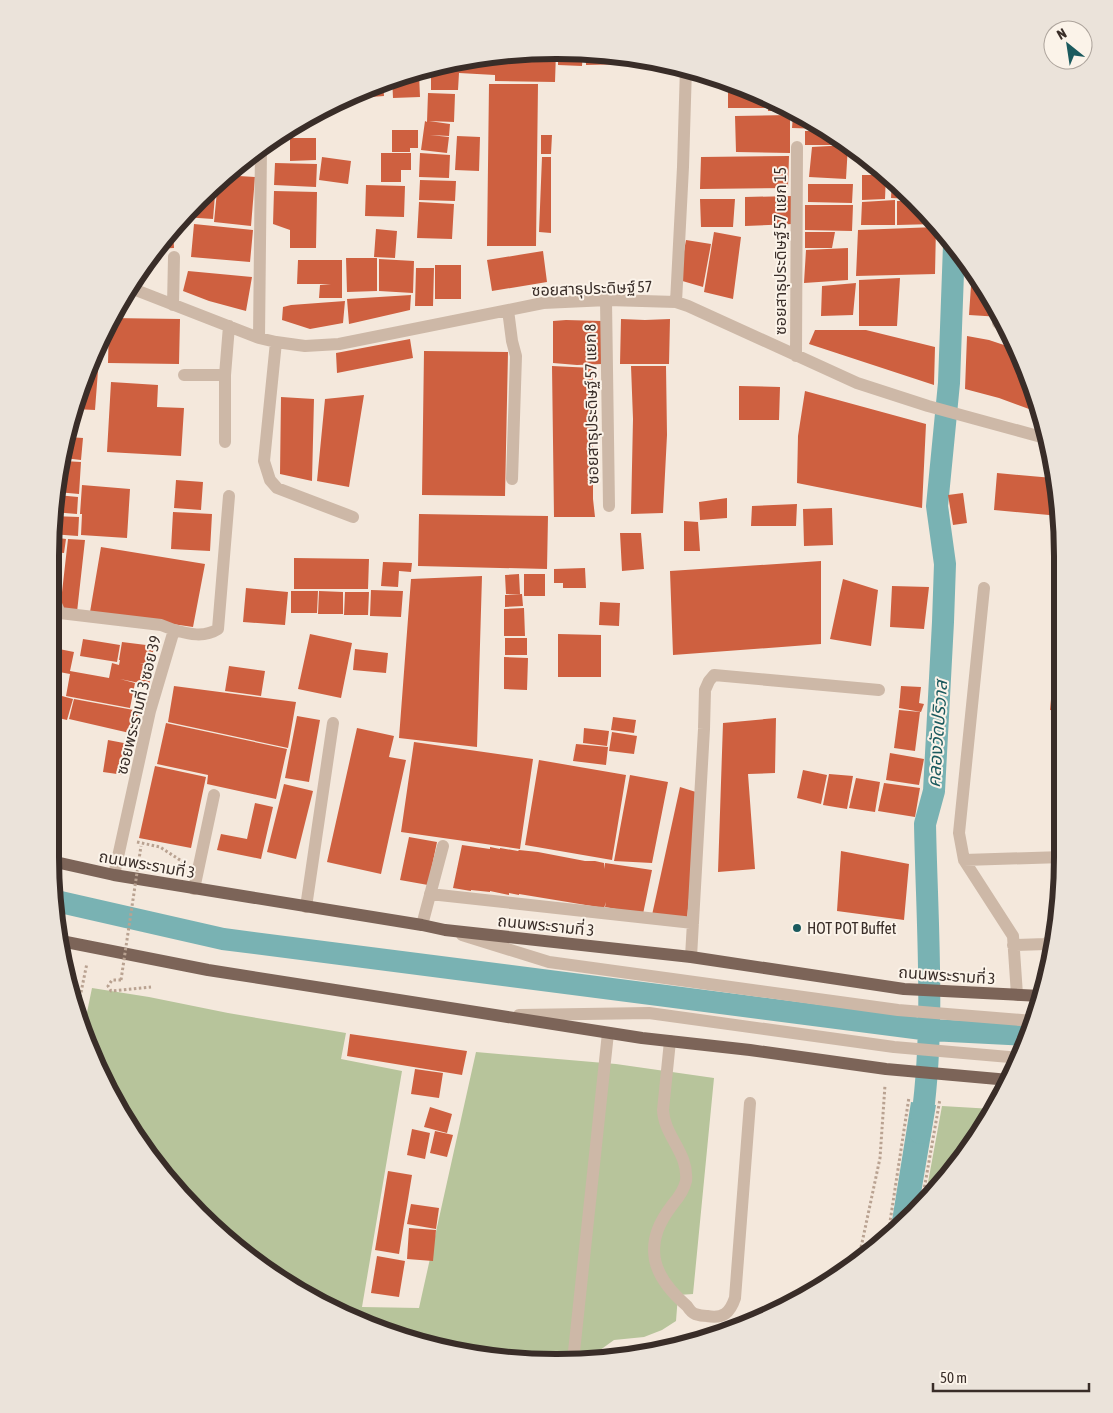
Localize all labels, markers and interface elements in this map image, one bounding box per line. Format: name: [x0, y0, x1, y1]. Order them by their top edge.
north arrow: [1043, 20, 1093, 70]
text: N: [1054, 25, 1069, 43]
street label: ซอยสาธุประดิษฐ์ 57 แยก 15: [771, 167, 790, 335]
street label: ซอยสาธุประดิษฐ์ 57: [531, 277, 653, 300]
street label: ซอยสาธุประดิษฐ์ 57 แยก 8: [581, 324, 602, 484]
street label: ซอยพระรามที่ 3 ซอย 39: [110, 633, 164, 776]
water label: คลองวัดปริวาส: [923, 677, 951, 788]
street label: ถนนพระรามที่ 3: [98, 845, 197, 881]
street label: ถนนพระรามที่ 3: [497, 909, 595, 939]
place label: HOT POT Buffet: [807, 919, 897, 937]
marker: HOT POT Buffet: [791, 922, 803, 934]
street label: ถนนพระรามที่ 3: [898, 961, 996, 987]
scale bar: [933, 1360, 1089, 1392]
text: 50 m: [940, 1369, 967, 1386]

